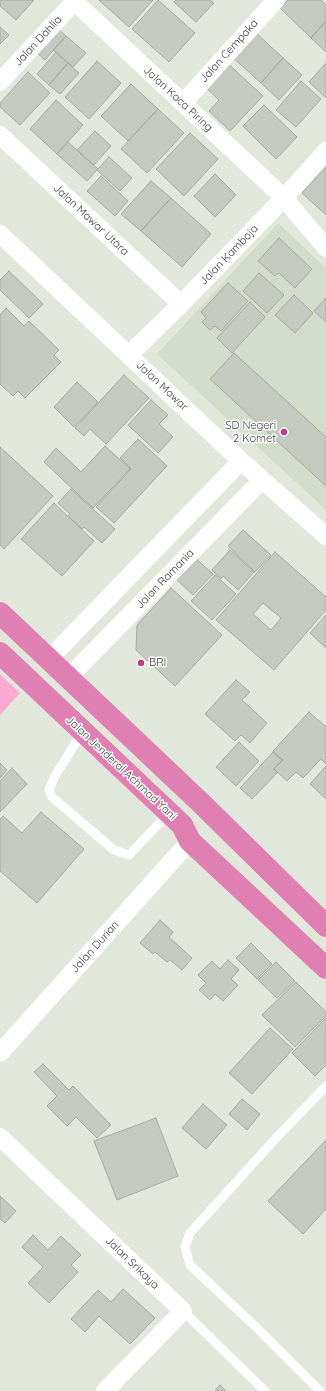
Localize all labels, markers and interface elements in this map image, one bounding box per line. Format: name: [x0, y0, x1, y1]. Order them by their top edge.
street label: Jalan Dahlia: [11, 13, 65, 69]
street label: Jalan Cempaka: [197, 17, 261, 85]
street label: Jalan Kaca Piring: [141, 64, 215, 134]
street label: Jalan Mawar Utara: [51, 182, 131, 258]
street label: Jalan Kamboja: [197, 222, 261, 288]
street label: Jalan Mawar: [133, 359, 191, 413]
place label: SD Negeri 2 Komet: [225, 419, 276, 445]
marker: SD Negeri 2 Komet: [279, 427, 289, 437]
street label: Jalan Ramania: [133, 546, 197, 612]
place label: BRI: [149, 656, 166, 670]
marker: BRI: [136, 658, 146, 668]
street label: Jalan Jenderal Achmad Yani: [63, 713, 179, 823]
street label: Jalan Durian: [68, 918, 122, 976]
street label: Jalan Srikaya: [102, 1234, 162, 1292]

